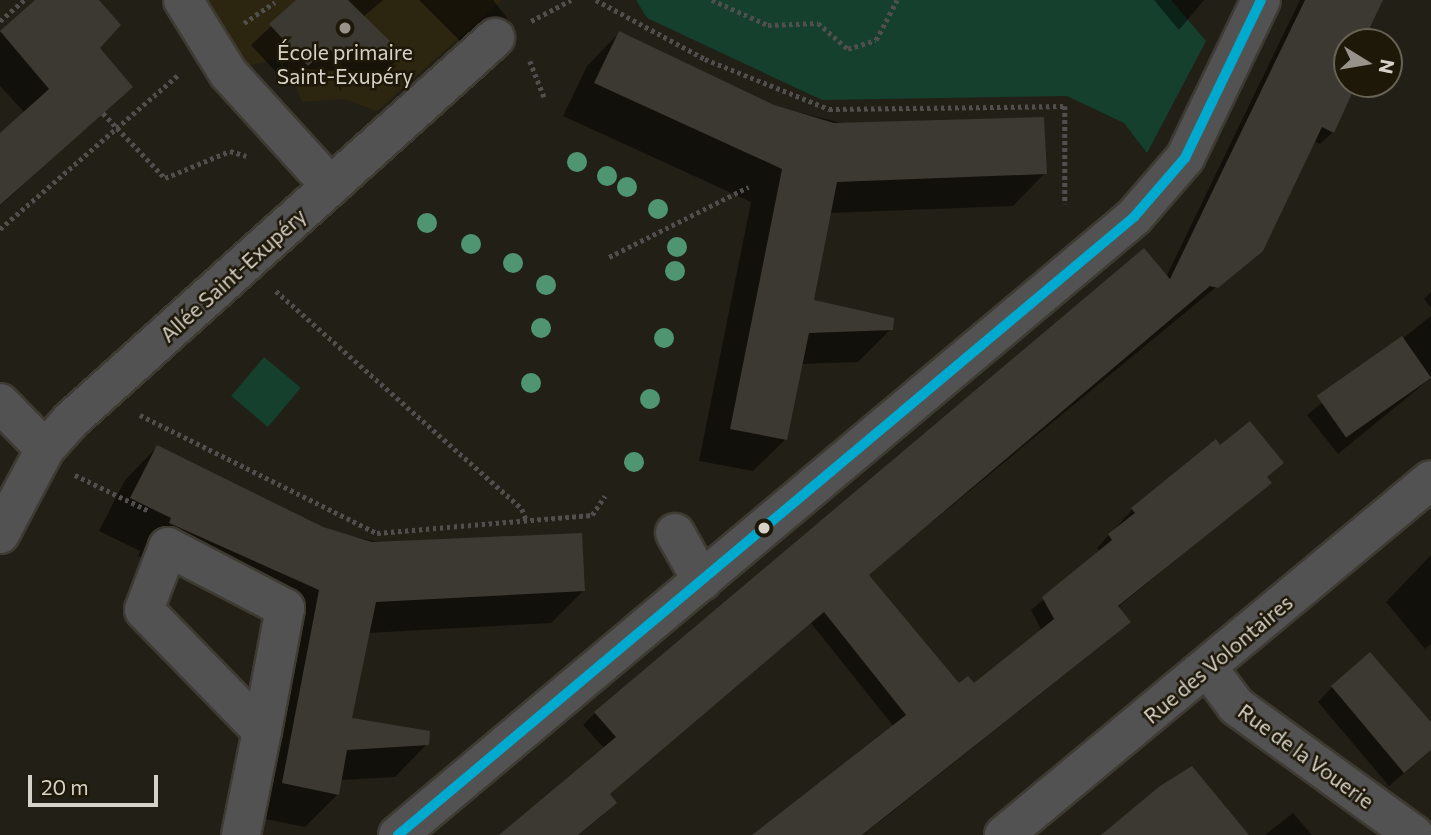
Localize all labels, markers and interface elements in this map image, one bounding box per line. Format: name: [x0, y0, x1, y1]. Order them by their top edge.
marker: École primaire Saint-Exupéry: [337, 20, 353, 36]
north arrow: [1333, 28, 1403, 98]
place label: École primaire Saint-Exupéry: [277, 39, 413, 89]
text: N: [1374, 58, 1400, 76]
street label: Allée Saint-Exupéry: [155, 203, 311, 347]
unlabelled marker: [757, 521, 771, 535]
street label: Rue des Volontaires: [1138, 589, 1298, 729]
street label: Rue de la Vouerie: [1233, 698, 1379, 814]
scale bar: [32, 762, 161, 806]
text: 20 m: [41, 774, 89, 799]

